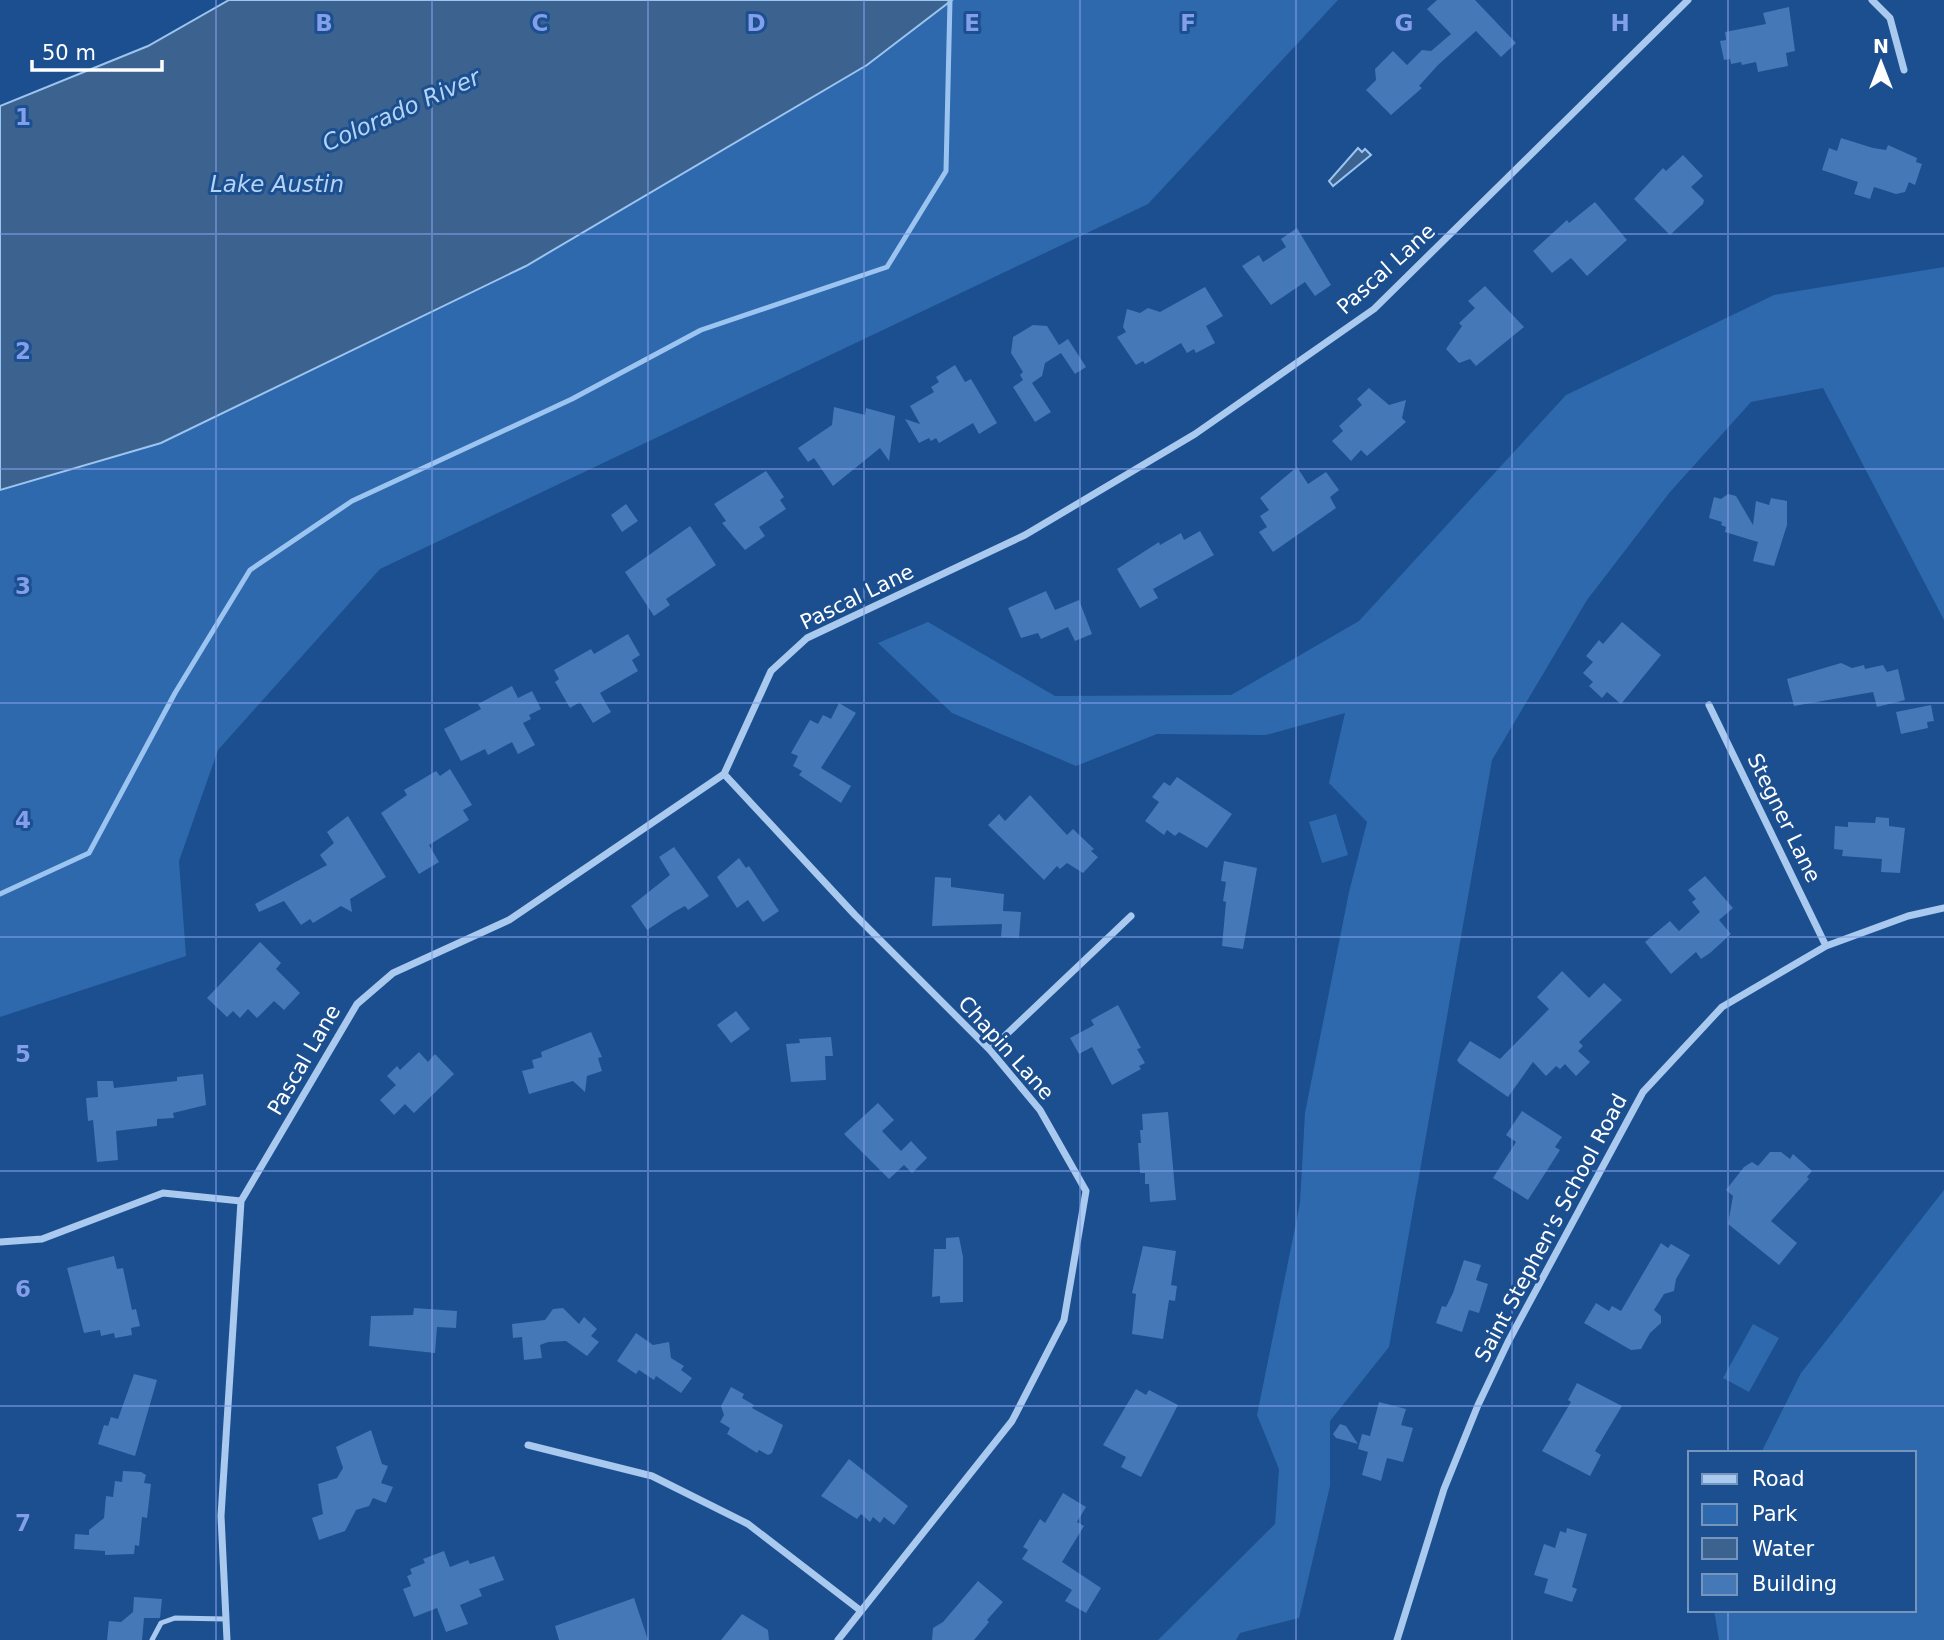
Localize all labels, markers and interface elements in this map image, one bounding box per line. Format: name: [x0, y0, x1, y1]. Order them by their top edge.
text: B: [315, 10, 333, 36]
text: C: [532, 10, 548, 36]
text: D: [746, 10, 766, 36]
text: E: [964, 10, 980, 36]
text: F: [1180, 10, 1196, 36]
text: G: [1395, 10, 1413, 36]
text: H: [1610, 10, 1630, 36]
scale bar: [32, 28, 161, 72]
north arrow: [1846, 28, 1916, 98]
text: N: [1873, 35, 1889, 57]
text: 50 m: [42, 41, 96, 65]
water label: Colorado River: [318, 63, 485, 156]
text: 1: [15, 104, 31, 130]
water label: Lake Austin: [210, 171, 344, 197]
street label: Pascal Lane: [1332, 219, 1440, 319]
text: 2: [15, 338, 31, 364]
street label: Pascal Lane: [796, 559, 918, 635]
text: 3: [15, 573, 31, 599]
street label: Stegner Lane: [1742, 750, 1826, 886]
text: 4: [15, 807, 31, 833]
street label: Chapin Lane: [953, 991, 1059, 1105]
street label: Pascal Lane: [263, 1001, 345, 1119]
text: 5: [15, 1041, 31, 1067]
street label: Saint Stephen's School Road: [1470, 1090, 1632, 1366]
text: 6: [15, 1276, 31, 1302]
legend: [1688, 1451, 1916, 1612]
text: Road: [1752, 1467, 1805, 1491]
text: Park: [1752, 1502, 1798, 1526]
text: 7: [15, 1510, 31, 1536]
text: Water: [1752, 1537, 1814, 1561]
text: Building: [1752, 1572, 1837, 1596]

